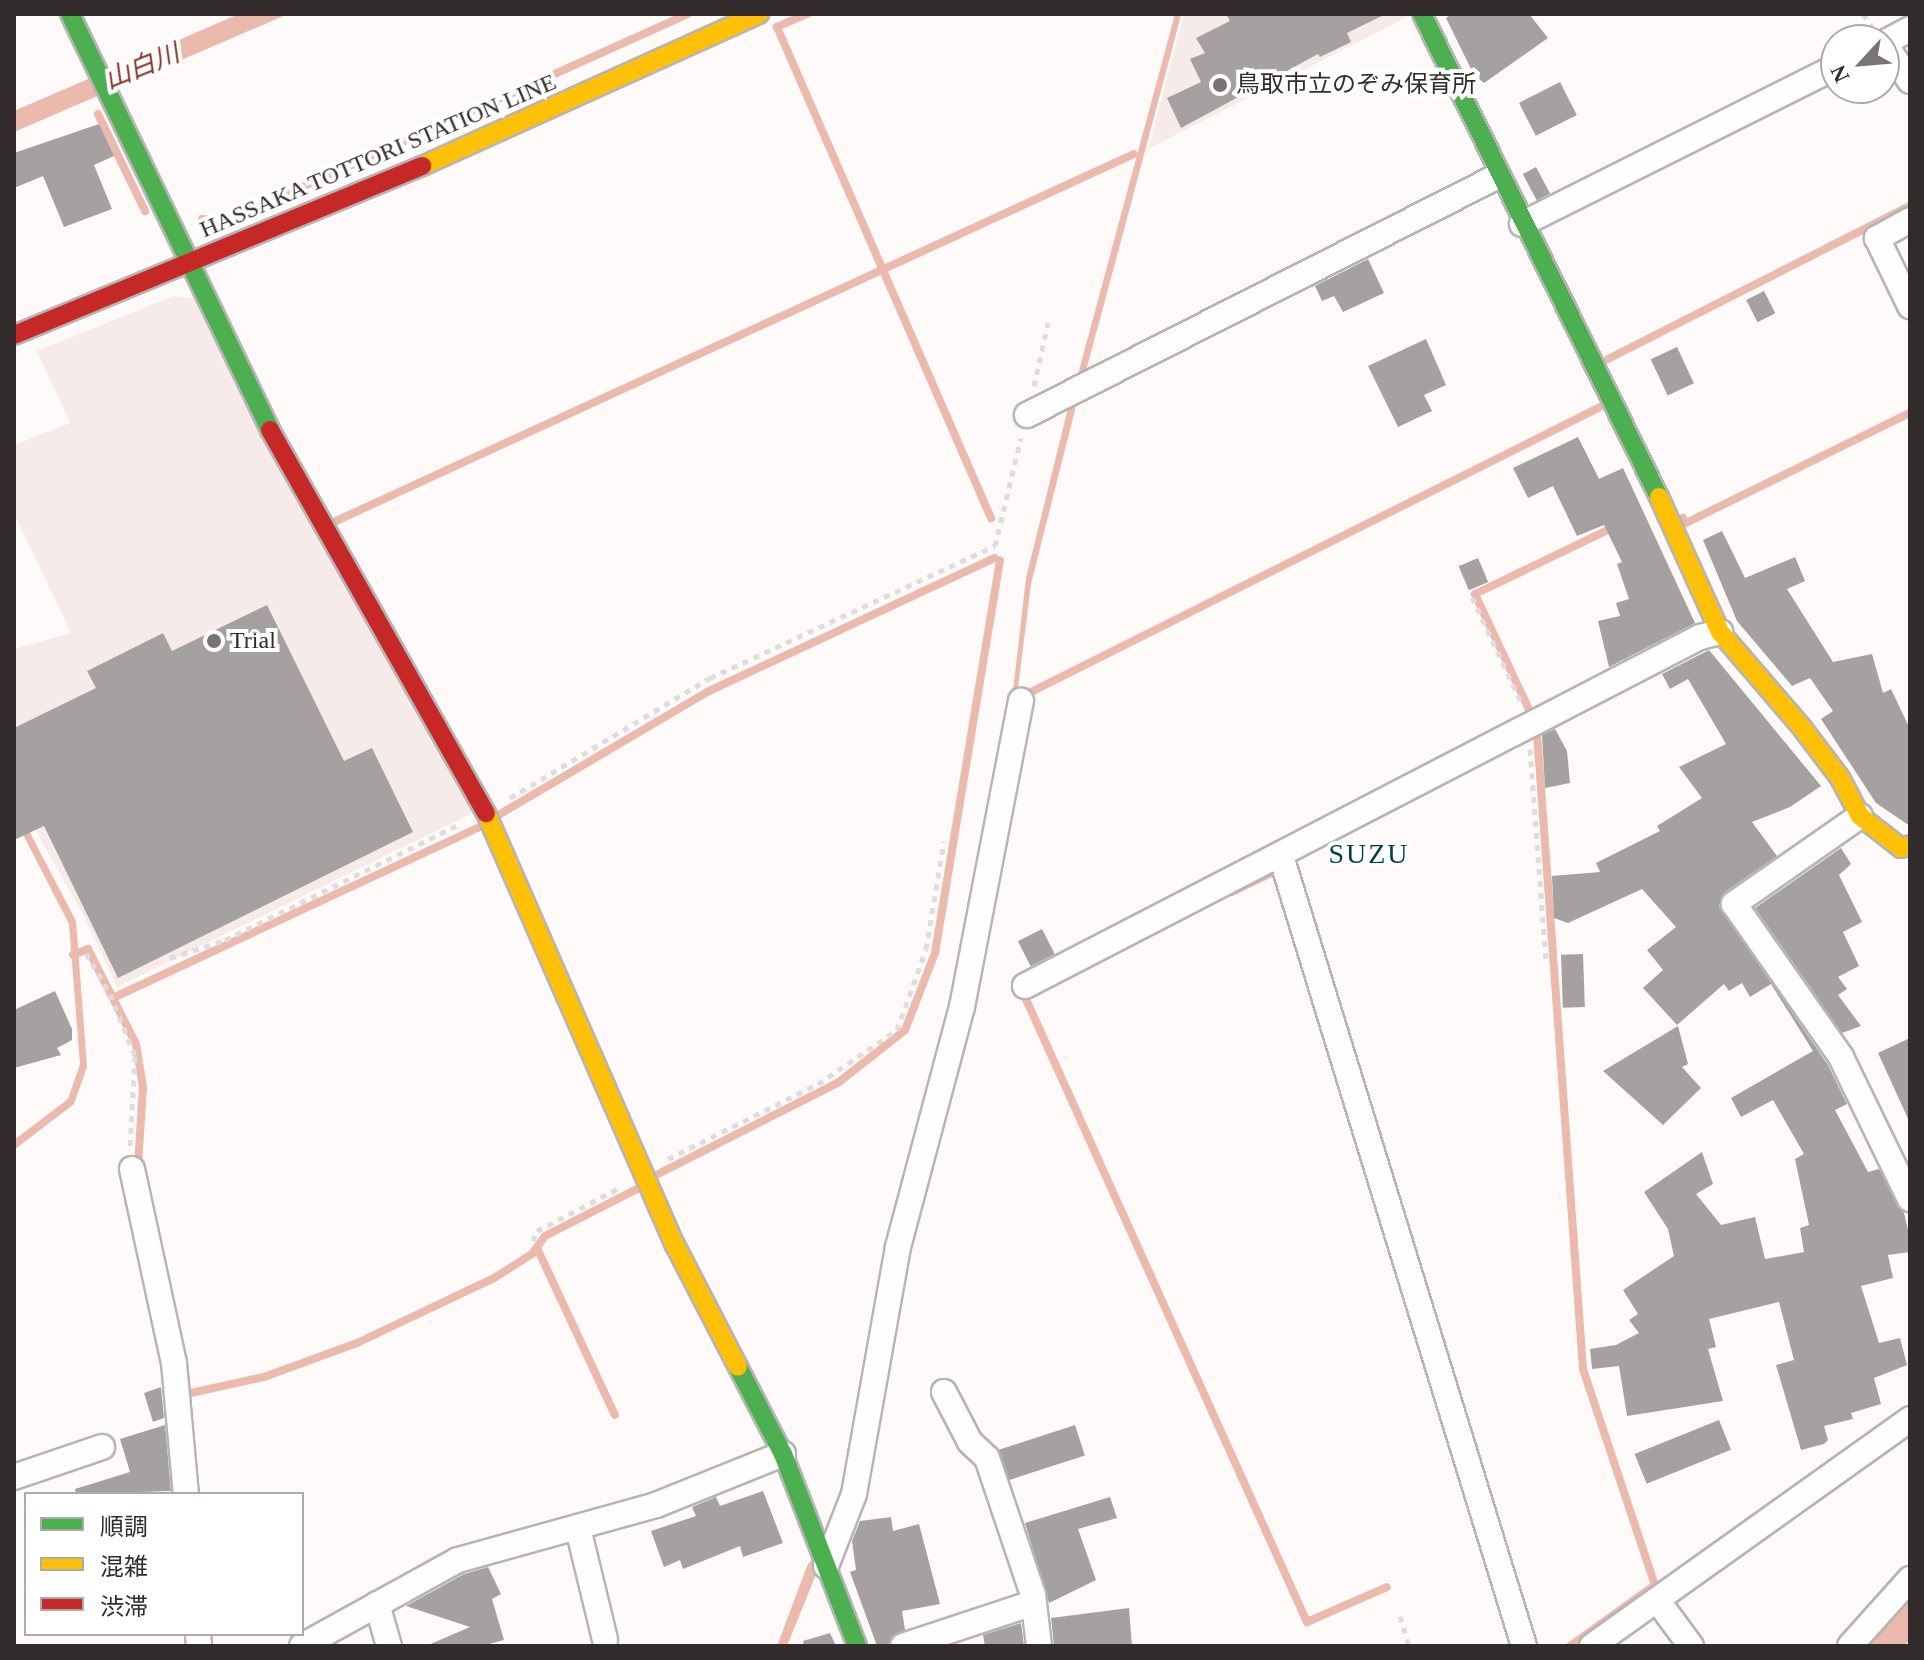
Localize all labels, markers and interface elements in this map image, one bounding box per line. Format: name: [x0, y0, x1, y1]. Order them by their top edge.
north arrow: [1820, 24, 1900, 104]
water label: 山白川: [100, 38, 184, 96]
text: N: [1825, 61, 1854, 86]
street label: HASSAKA TOTTORI STATION LINE: [195, 67, 561, 245]
place label: 鳥取市立のぞみ保育所: [1236, 71, 1476, 99]
marker: 鳥取市立のぞみ保育所: [1211, 76, 1229, 94]
place label: Trial: [230, 627, 276, 655]
marker: Trial: [205, 632, 223, 650]
district label: SUZU: [1328, 837, 1410, 871]
legend: [24, 1492, 304, 1636]
text: 順調: [100, 1514, 148, 1540]
text: 混雑: [100, 1554, 148, 1580]
text: 渋滞: [100, 1594, 148, 1620]

